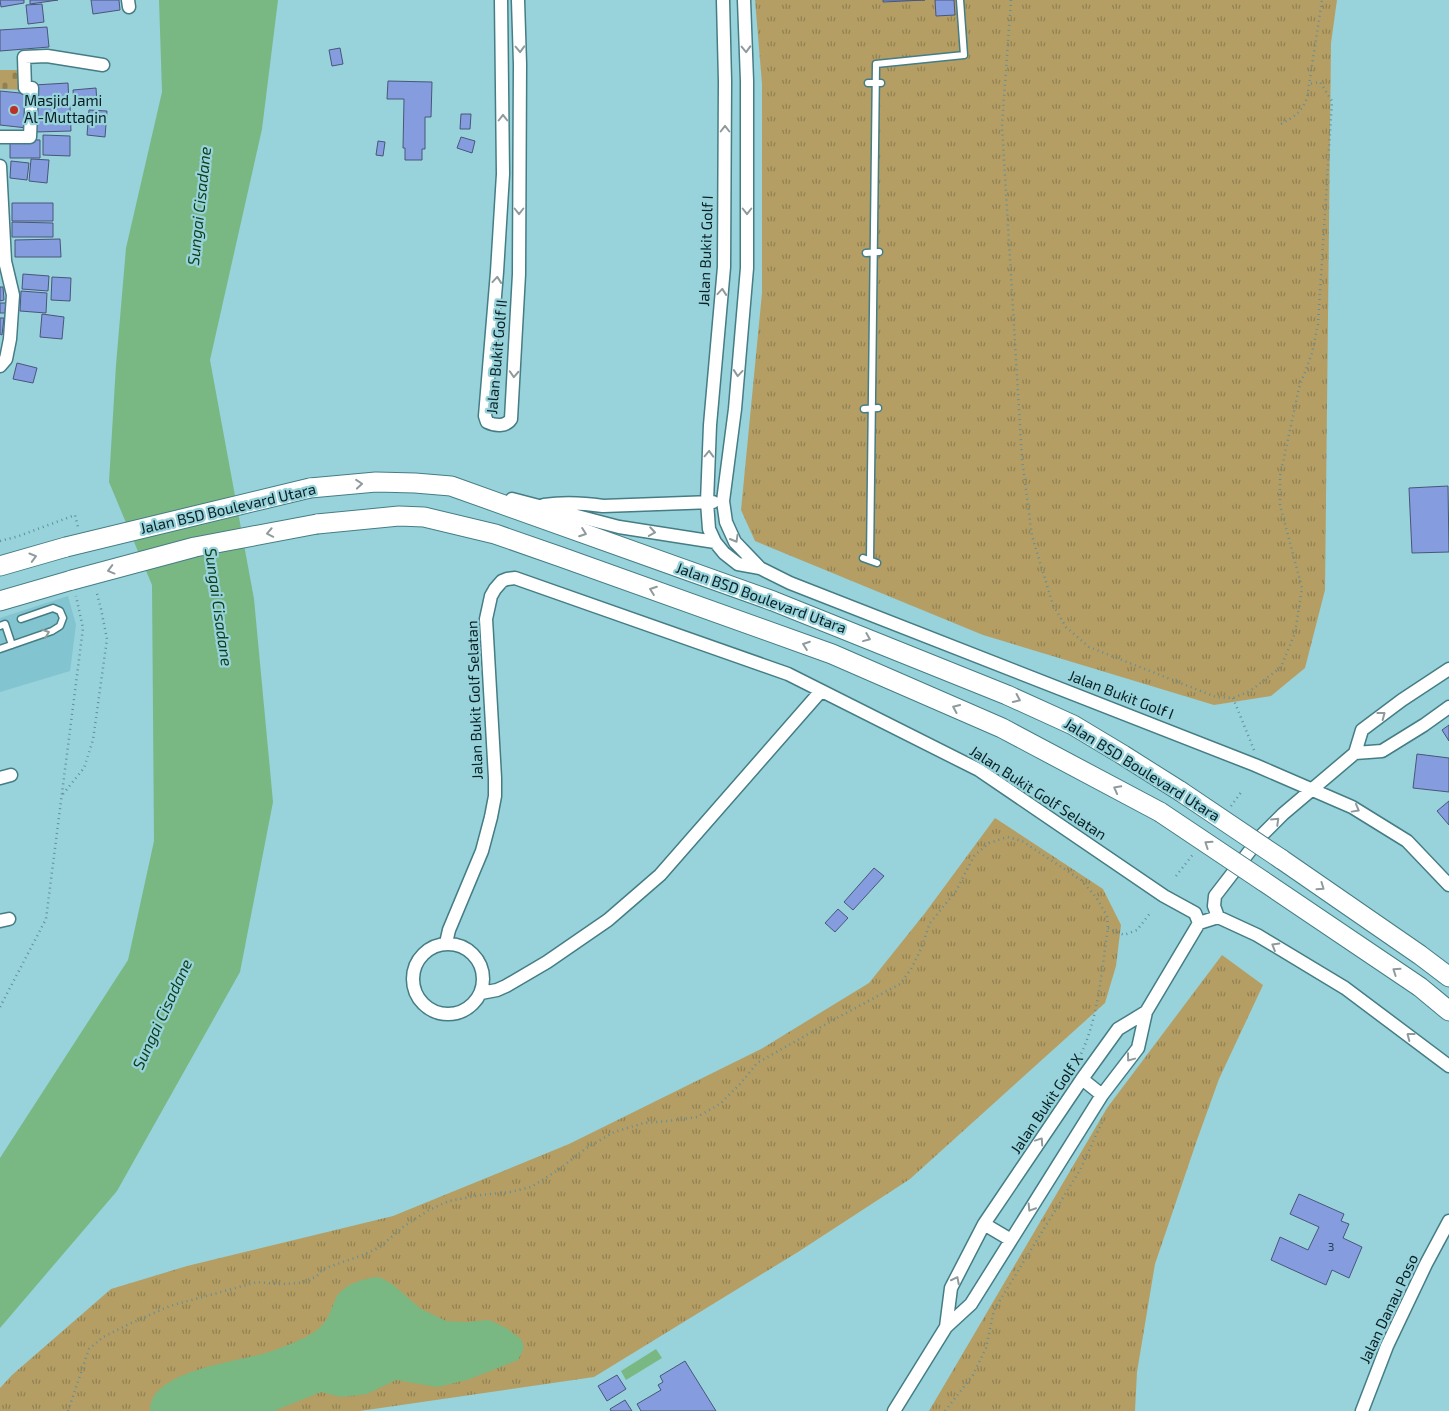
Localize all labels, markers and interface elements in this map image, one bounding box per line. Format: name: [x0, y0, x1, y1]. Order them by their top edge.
one-way arrow: [514, 45, 525, 53]
one-way arrow: [741, 45, 752, 53]
place label: Masjid Jami Al-Muttaqin: [24, 91, 107, 126]
marker: Masjid Jami Al-Muttaqin: [8, 104, 20, 116]
one-way arrow: [498, 114, 508, 122]
one-way arrow: [720, 125, 730, 133]
water label: Sungai Cisadane: [183, 145, 214, 266]
street label: Jalan Bukit Golf I: [694, 195, 716, 307]
one-way arrow: [514, 208, 524, 215]
one-way arrow: [742, 208, 752, 215]
one-way arrow: [491, 276, 502, 284]
one-way arrow: [716, 287, 727, 295]
street label: Jalan Bukit Golf II: [482, 299, 510, 415]
one-way arrow: [509, 370, 520, 378]
one-way arrow: [733, 370, 744, 378]
one-way arrow: [703, 449, 714, 457]
street label: Jalan BSD Boulevard Utara: [138, 479, 318, 537]
one-way arrow: [355, 479, 363, 490]
one-way arrow: [265, 527, 274, 538]
one-way arrow: [578, 527, 587, 537]
one-way arrow: [647, 527, 656, 537]
one-way arrow: [728, 533, 738, 542]
water label: Sungai Cisadane: [202, 546, 237, 668]
one-way arrow: [28, 552, 36, 562]
street label: Jalan BSD Boulevard Utara: [674, 558, 849, 636]
one-way arrow: [108, 564, 116, 574]
one-way arrow: [649, 586, 658, 596]
street label: Jalan Bukit Golf Selatan: [462, 620, 486, 780]
one-way arrow: [41, 629, 50, 639]
one-way arrow: [862, 632, 870, 642]
one-way arrow: [803, 641, 811, 651]
street label: Jalan Bukit Golf I: [1066, 666, 1177, 722]
one-way arrow: [1012, 693, 1021, 704]
one-way arrow: [952, 704, 961, 715]
one-way arrow: [1376, 713, 1385, 721]
street label: Jalan BSD Boulevard Utara: [1061, 714, 1224, 824]
street label: Jalan Bukit Golf Selatan: [967, 741, 1110, 843]
one-way arrow: [1113, 785, 1122, 795]
one-way arrow: [1351, 803, 1360, 813]
one-way arrow: [1271, 818, 1280, 827]
one-way arrow: [1204, 841, 1213, 851]
one-way arrow: [1315, 881, 1325, 890]
one-way arrow: [1272, 943, 1281, 953]
water label: Sungai Cisadane: [128, 955, 196, 1072]
one-way arrow: [1392, 968, 1402, 977]
one-way arrow: [1407, 1034, 1416, 1042]
street label: Jalan Bukit Golf X: [1006, 1050, 1086, 1157]
one-way arrow: [1127, 1052, 1136, 1061]
one-way arrow: [1034, 1138, 1043, 1147]
one-way arrow: [1028, 1202, 1038, 1211]
house number: 3: [1328, 1239, 1334, 1253]
street label: Jalan Danau Poso: [1355, 1251, 1421, 1366]
one-way arrow: [950, 1276, 960, 1285]

